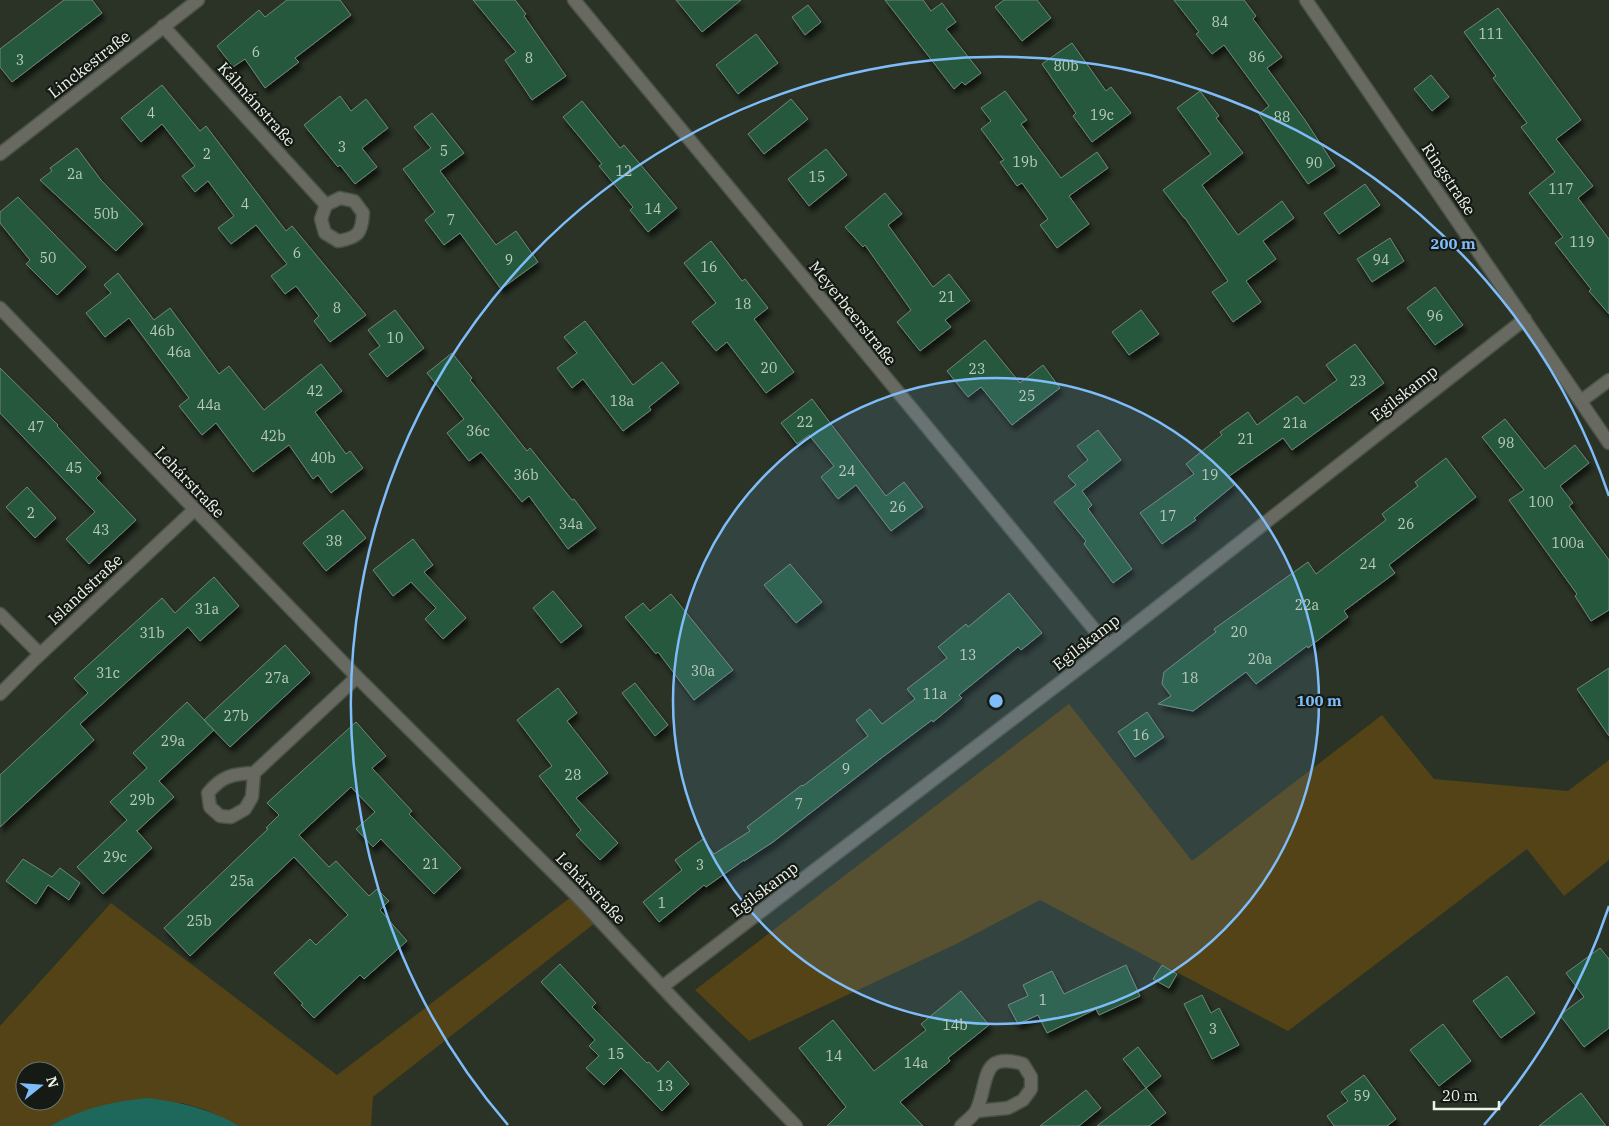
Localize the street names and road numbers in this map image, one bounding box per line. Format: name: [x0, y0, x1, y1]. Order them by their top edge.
street label: Linckestraße: [44, 26, 134, 102]
street label: Kálmánstraße: [214, 58, 300, 150]
street label: Ringstraße: [1418, 139, 1480, 219]
street label: Meyerbeerstraße: [805, 257, 901, 369]
street label: Egilskamp: [1366, 361, 1442, 425]
street label: Lehárstraße: [151, 442, 229, 522]
street label: Islandstraße: [43, 549, 127, 629]
street label: Egilskamp: [1048, 610, 1124, 674]
street label: Lehárstraße: [552, 848, 630, 928]
street label: Egilskamp: [726, 857, 802, 921]

